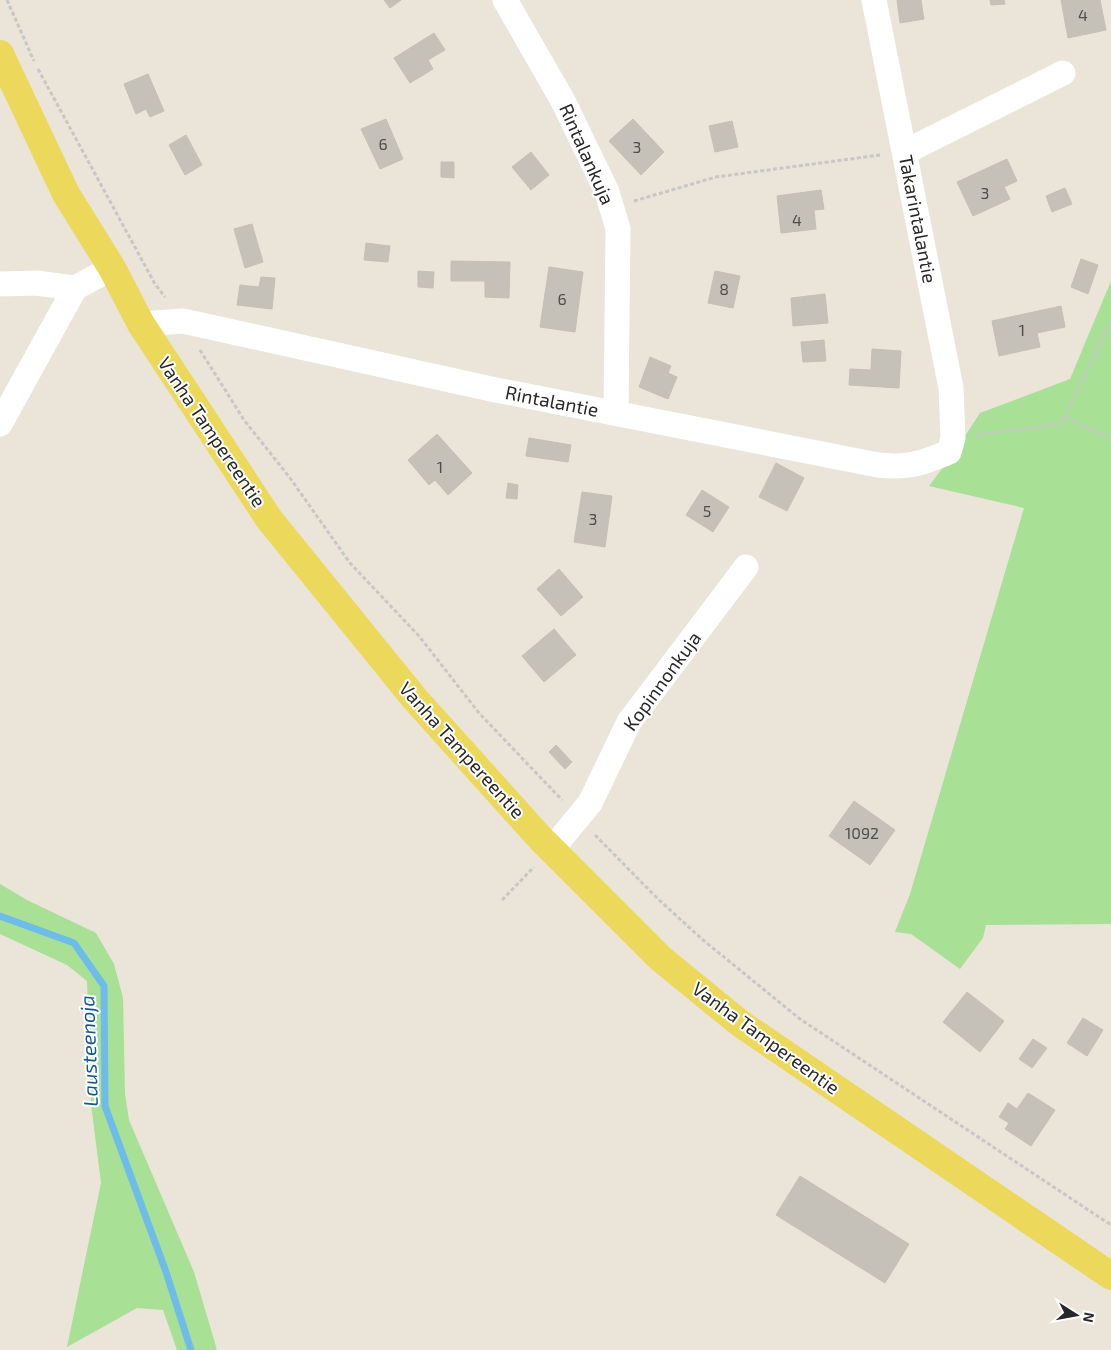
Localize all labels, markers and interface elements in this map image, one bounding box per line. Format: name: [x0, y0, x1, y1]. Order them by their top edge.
house number: 4: [1078, 5, 1088, 24]
street label: Rintalankuja: [555, 100, 620, 208]
house number: 6: [378, 134, 388, 153]
house number: 3: [633, 137, 641, 156]
street label: Takarintalantie: [895, 153, 942, 285]
house number: 3: [981, 183, 989, 202]
house number: 4: [792, 210, 802, 229]
house number: 8: [719, 279, 729, 298]
house number: 6: [557, 289, 567, 308]
house number: 1: [1019, 320, 1025, 339]
street label: Vanha Tampereentie: [154, 352, 271, 511]
street label: Rintalantie: [504, 380, 601, 421]
house number: 1: [437, 457, 443, 476]
house number: 5: [703, 501, 711, 520]
house number: 3: [589, 509, 597, 528]
street label: Kopinnonkuja: [618, 627, 705, 735]
street label: Vanha Tampereentie: [395, 676, 530, 823]
house number: 1092: [845, 823, 879, 842]
street label: Vanha Tampereentie: [688, 976, 844, 1099]
water label: Lausteenoja: [74, 995, 102, 1107]
north arrow: [1051, 1290, 1101, 1340]
text: N: [1080, 1311, 1099, 1324]

